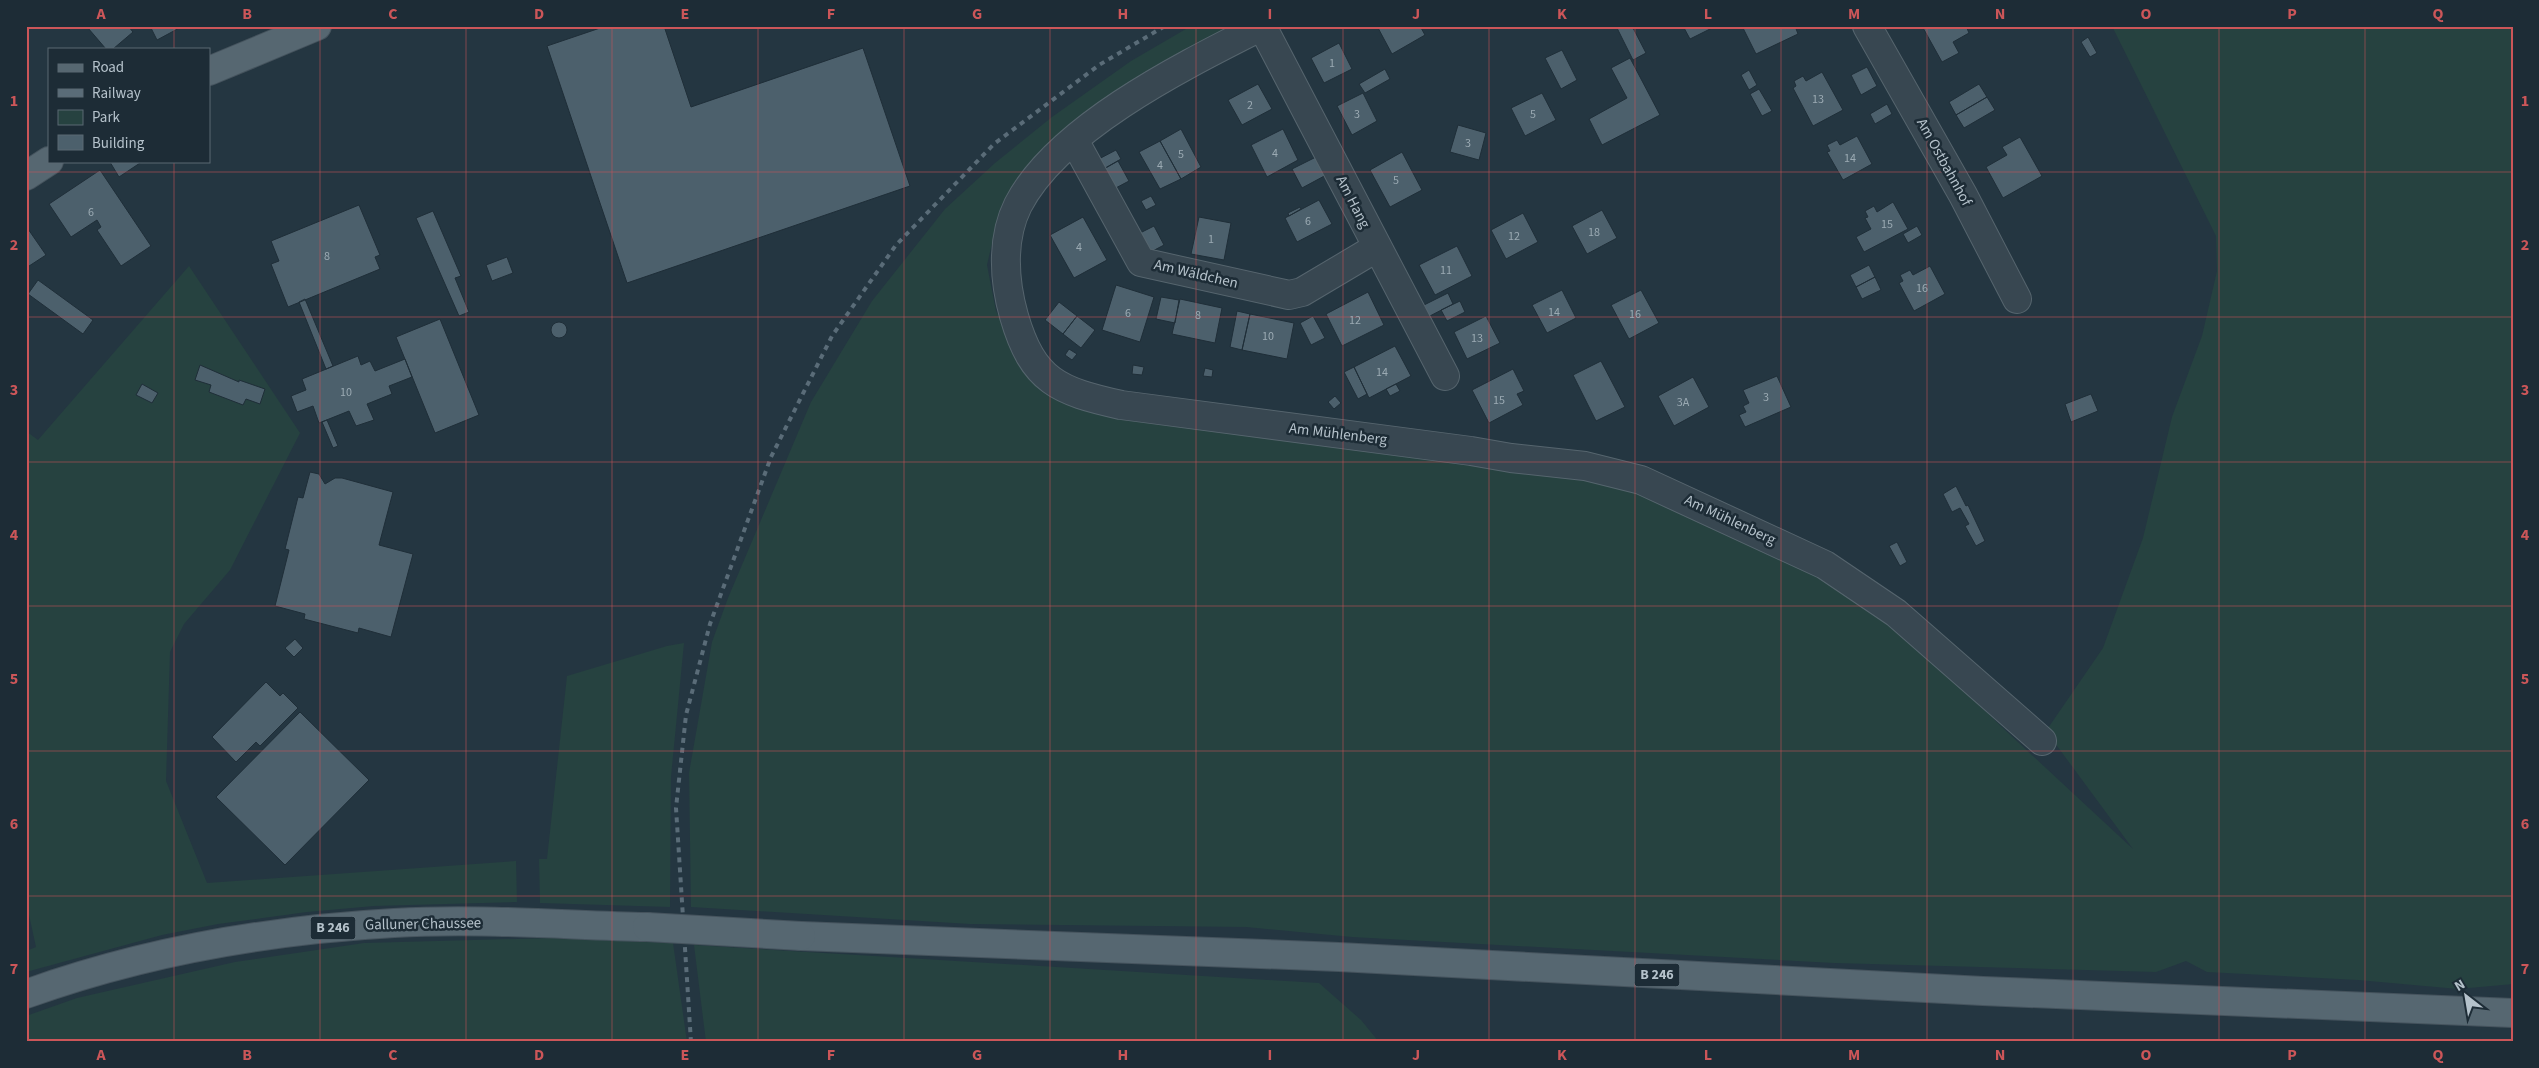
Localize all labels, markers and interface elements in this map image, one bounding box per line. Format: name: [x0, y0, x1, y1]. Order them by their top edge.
text: A: [95, 3, 106, 25]
text: B: [242, 3, 252, 25]
text: C: [388, 3, 398, 25]
text: D: [534, 3, 544, 25]
text: E: [681, 3, 689, 25]
text: F: [827, 3, 835, 25]
text: G: [972, 3, 982, 25]
text: H: [1118, 3, 1128, 25]
text: I: [1268, 3, 1272, 25]
text: J: [1412, 3, 1420, 25]
text: K: [1557, 3, 1567, 25]
text: L: [1704, 3, 1712, 25]
text: M: [1848, 3, 1860, 25]
text: N: [1995, 3, 2005, 25]
text: O: [2141, 3, 2152, 25]
text: P: [2287, 3, 2297, 25]
text: Q: [2433, 3, 2444, 25]
legend: [48, 48, 210, 162]
house number: 1: [1329, 55, 1335, 72]
text: Road: [92, 57, 124, 78]
text: Railway: [92, 83, 141, 104]
text: 1: [10, 90, 18, 112]
text: 1: [2521, 90, 2529, 112]
house number: 13: [1812, 91, 1824, 108]
house number: 2: [1247, 97, 1253, 114]
house number: 3: [1354, 106, 1360, 123]
house number: 5: [1530, 106, 1536, 123]
text: Park: [92, 107, 121, 128]
street label: Am Ostbahnhof: [1911, 114, 1977, 210]
text: Building: [92, 133, 145, 154]
house number: 3: [1465, 135, 1471, 152]
house number: 4: [1272, 145, 1278, 162]
house number: 5: [1178, 146, 1184, 163]
house number: 14: [1844, 150, 1856, 167]
house number: 4: [1157, 157, 1163, 174]
street label: Am Hang: [1331, 172, 1375, 232]
house number: 5: [1393, 172, 1399, 189]
house number: 6: [88, 204, 94, 221]
house number: 6: [1305, 213, 1311, 230]
house number: 15: [1881, 216, 1893, 233]
house number: 18: [1588, 224, 1600, 241]
house number: 12: [1508, 228, 1520, 245]
house number: 1: [1208, 231, 1214, 248]
text: 2: [10, 234, 18, 256]
text: 2: [2521, 234, 2529, 256]
house number: 4: [1076, 239, 1082, 256]
house number: 8: [324, 248, 330, 265]
street label: Am Wäldchen: [1152, 254, 1240, 294]
house number: 11: [1440, 262, 1452, 279]
house number: 16: [1916, 280, 1928, 297]
house number: 14: [1548, 304, 1560, 321]
house number: 6: [1125, 305, 1131, 322]
house number: 16: [1629, 306, 1641, 323]
house number: 8: [1195, 307, 1201, 324]
house number: 12: [1349, 312, 1361, 329]
house number: 10: [1262, 328, 1274, 345]
house number: 13: [1471, 330, 1483, 347]
house number: 14: [1376, 364, 1388, 381]
text: 3: [10, 379, 18, 401]
text: 3: [2521, 379, 2529, 401]
house number: 10: [340, 384, 352, 401]
house number: 3: [1763, 389, 1769, 406]
house number: 15: [1493, 392, 1505, 409]
house number: 3A: [1677, 394, 1690, 411]
street label: Am Mühlenberg: [1288, 418, 1389, 450]
street label: Am Mühlenberg: [1681, 490, 1780, 551]
text: 4: [10, 524, 19, 546]
text: 4: [2521, 524, 2530, 546]
text: 5: [10, 668, 18, 690]
text: 5: [2521, 668, 2529, 690]
text: 6: [10, 813, 18, 835]
text: 6: [2521, 813, 2529, 835]
street label: Galluner Chaussee: [365, 912, 481, 936]
road number: B 246: [310, 916, 356, 940]
text: 7: [10, 958, 18, 980]
text: 7: [2521, 958, 2529, 980]
road number: B 246: [1634, 964, 1680, 986]
north arrow: [2442, 970, 2492, 1020]
text: N: [2451, 975, 2469, 997]
text: A: [95, 1044, 106, 1066]
text: B: [242, 1044, 252, 1066]
text: C: [388, 1044, 398, 1066]
text: D: [534, 1044, 544, 1066]
text: E: [681, 1044, 689, 1066]
text: F: [827, 1044, 835, 1066]
text: G: [972, 1044, 982, 1066]
text: H: [1118, 1044, 1128, 1066]
text: I: [1268, 1044, 1272, 1066]
text: J: [1412, 1044, 1420, 1066]
text: K: [1557, 1044, 1567, 1066]
text: L: [1704, 1044, 1712, 1066]
text: M: [1848, 1044, 1860, 1066]
text: N: [1995, 1044, 2005, 1066]
text: O: [2141, 1044, 2152, 1066]
text: P: [2287, 1044, 2297, 1066]
text: Q: [2433, 1044, 2444, 1066]

